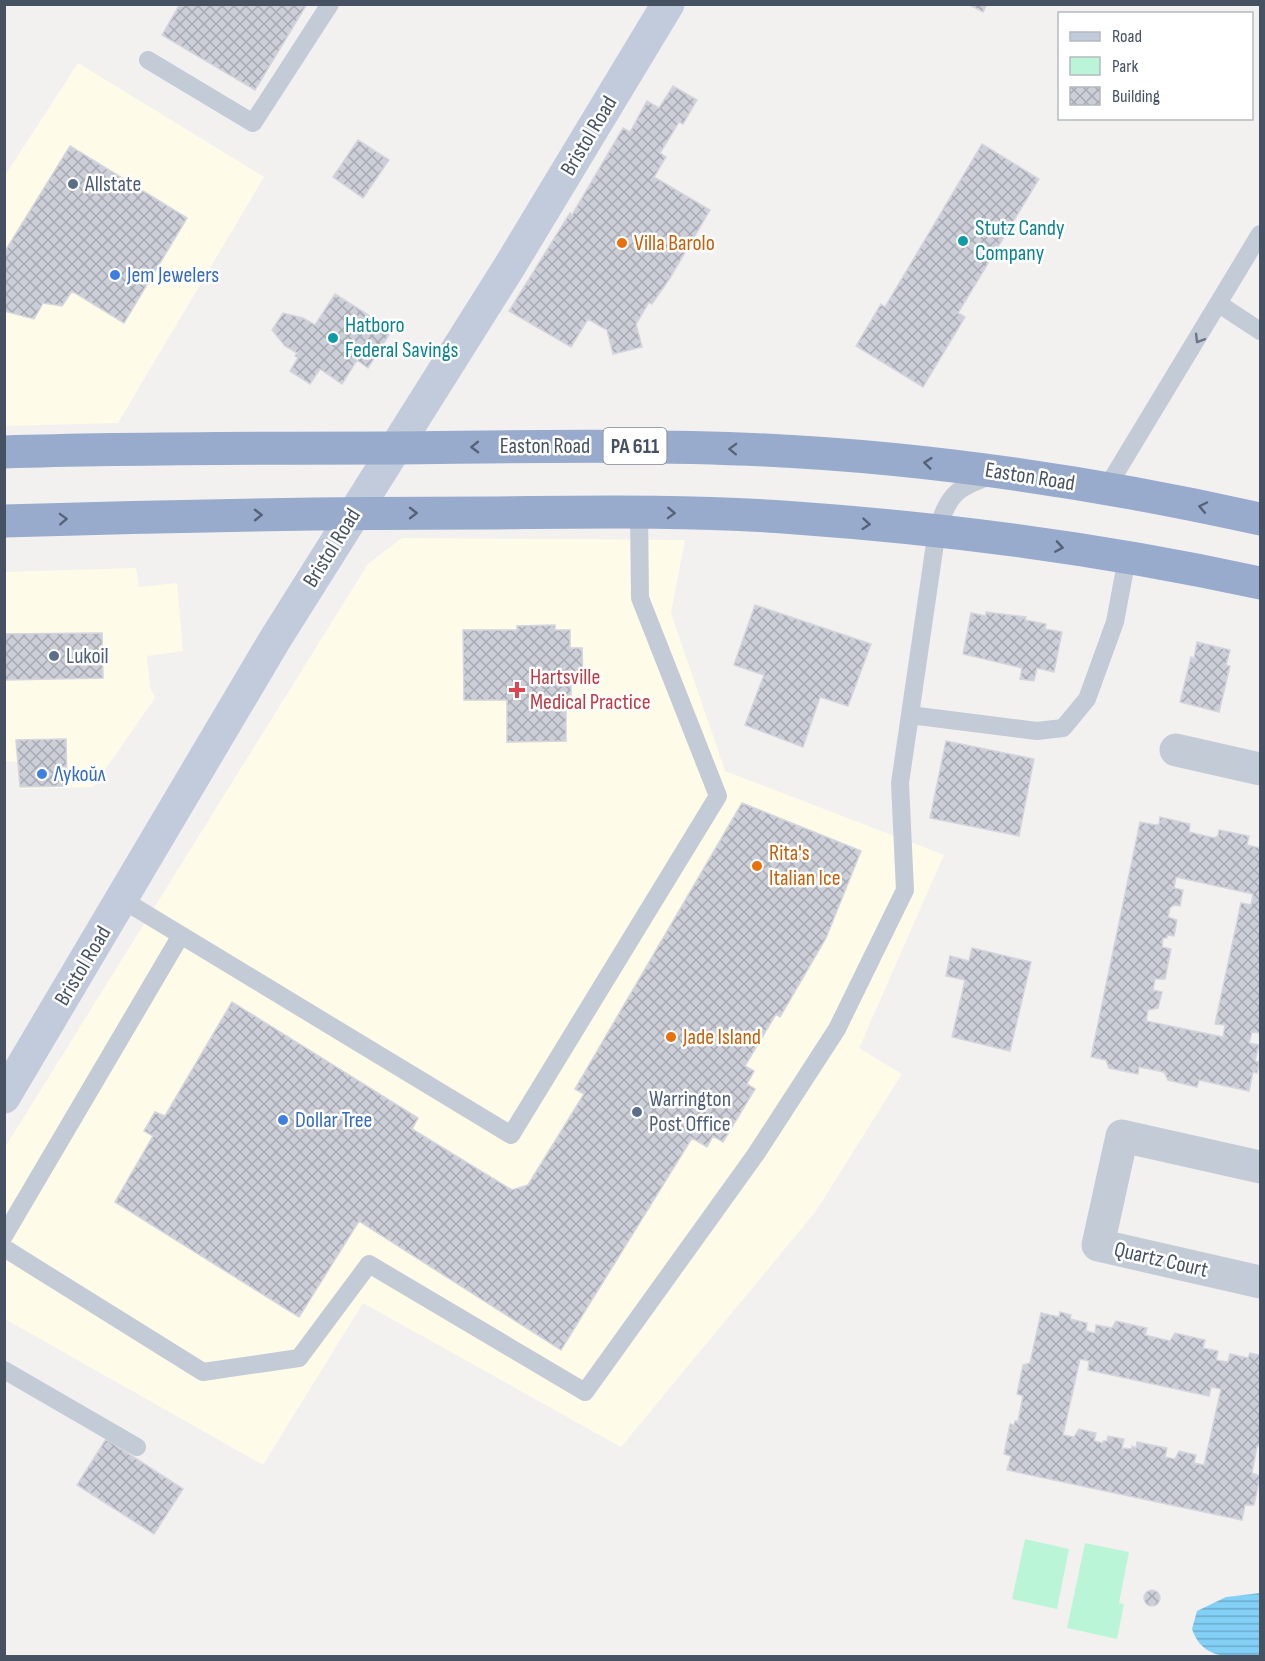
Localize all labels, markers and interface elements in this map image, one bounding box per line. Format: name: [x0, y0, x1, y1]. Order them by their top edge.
legend: [1058, 12, 1253, 120]
text: Road: [1112, 26, 1142, 47]
text: Park: [1112, 56, 1138, 77]
text: Building: [1112, 86, 1160, 107]
street label: Bristol Road: [555, 91, 623, 181]
place label: Allstate: [84, 171, 141, 198]
marker: Allstate: [66, 177, 80, 191]
place label: Stutz Candy Company: [975, 215, 1065, 267]
place label: Villa Barolo: [634, 230, 715, 257]
marker: Stutz Candy Company: [956, 234, 970, 248]
marker: Villa Barolo: [615, 236, 629, 250]
place label: Jem Jewelers: [126, 262, 219, 289]
marker: Jem Jewelers: [108, 268, 122, 282]
place label: Hatboro Federal Savings: [345, 312, 458, 364]
marker: Hatboro Federal Savings: [326, 331, 340, 345]
one-way arrow: [1194, 333, 1206, 343]
road number: PA 611: [604, 428, 666, 464]
street label: Easton Road: [500, 433, 590, 460]
one-way arrow: [471, 441, 480, 453]
one-way arrow: [729, 443, 738, 456]
one-way arrow: [923, 457, 932, 470]
street label: Easton Road: [983, 457, 1077, 497]
one-way arrow: [1199, 501, 1209, 514]
street label: Bristol Road: [297, 504, 367, 592]
one-way arrow: [408, 507, 417, 519]
one-way arrow: [666, 507, 675, 520]
one-way arrow: [253, 509, 262, 521]
one-way arrow: [58, 513, 67, 525]
one-way arrow: [861, 517, 870, 530]
one-way arrow: [1054, 541, 1064, 553]
place label: Lukoil: [66, 643, 109, 670]
marker: Lukoil: [47, 649, 61, 663]
place label: Hartsville Medical Practice: [530, 664, 651, 716]
marker: Hartsville Medical Practice: [508, 681, 526, 699]
place label: Лукойл: [53, 761, 106, 788]
marker: Лукойл: [35, 767, 49, 781]
place label: Rita's Italian Ice: [769, 840, 841, 892]
marker: Rita's Italian Ice: [750, 859, 764, 873]
street label: Bristol Road: [49, 921, 117, 1011]
place label: Jade Island: [682, 1024, 761, 1051]
marker: Jade Island: [664, 1030, 678, 1044]
place label: Warrington Post Office: [649, 1086, 731, 1138]
marker: Warrington Post Office: [630, 1105, 644, 1119]
place label: Dollar Tree: [295, 1107, 372, 1134]
marker: Dollar Tree: [276, 1113, 290, 1127]
street label: Quartz Court: [1111, 1236, 1211, 1284]

